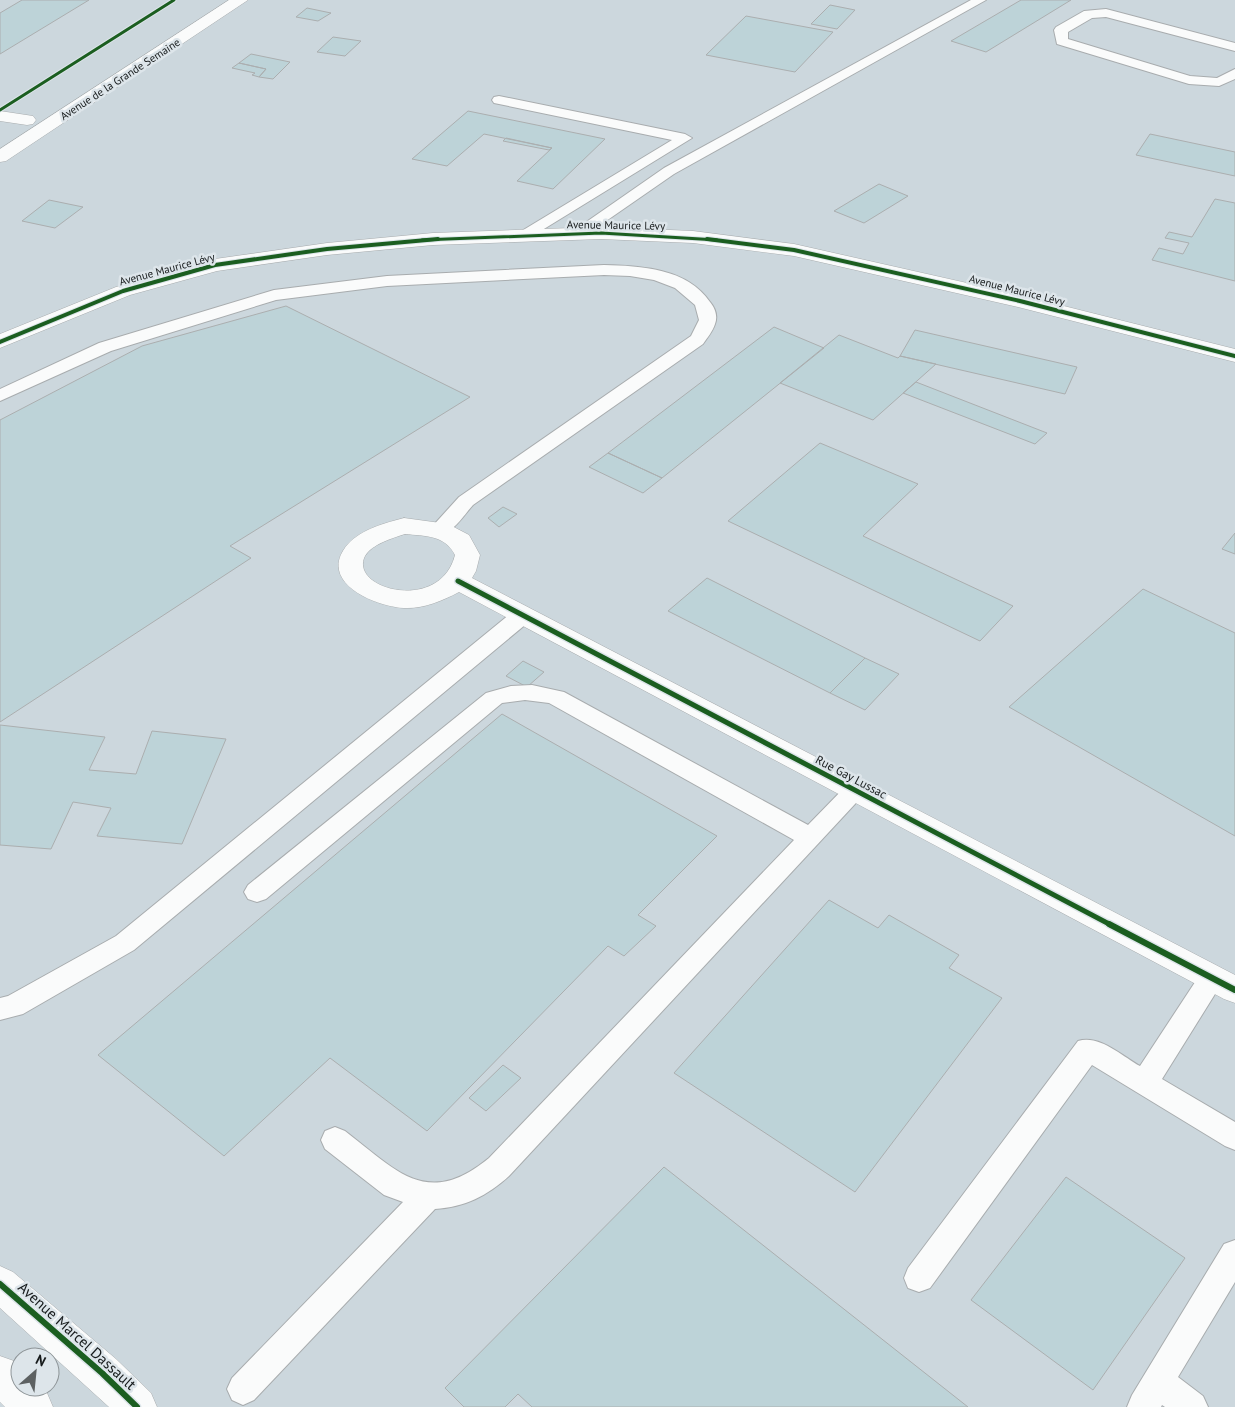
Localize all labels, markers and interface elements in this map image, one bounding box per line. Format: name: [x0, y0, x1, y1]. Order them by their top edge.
street label: Avenue de la Grande Semaine: [57, 35, 183, 123]
street label: Avenue Maurice Lévy: [567, 217, 666, 233]
street label: Avenue Maurice Lévy: [118, 249, 217, 288]
street label: Avenue Maurice Lévy: [968, 271, 1067, 309]
street label: Rue Gay Lussac: [813, 752, 890, 802]
street label: Avenue Marcel Dassault: [14, 1278, 140, 1394]
north arrow: [10, 1347, 60, 1397]
text: N: [33, 1350, 49, 1371]

